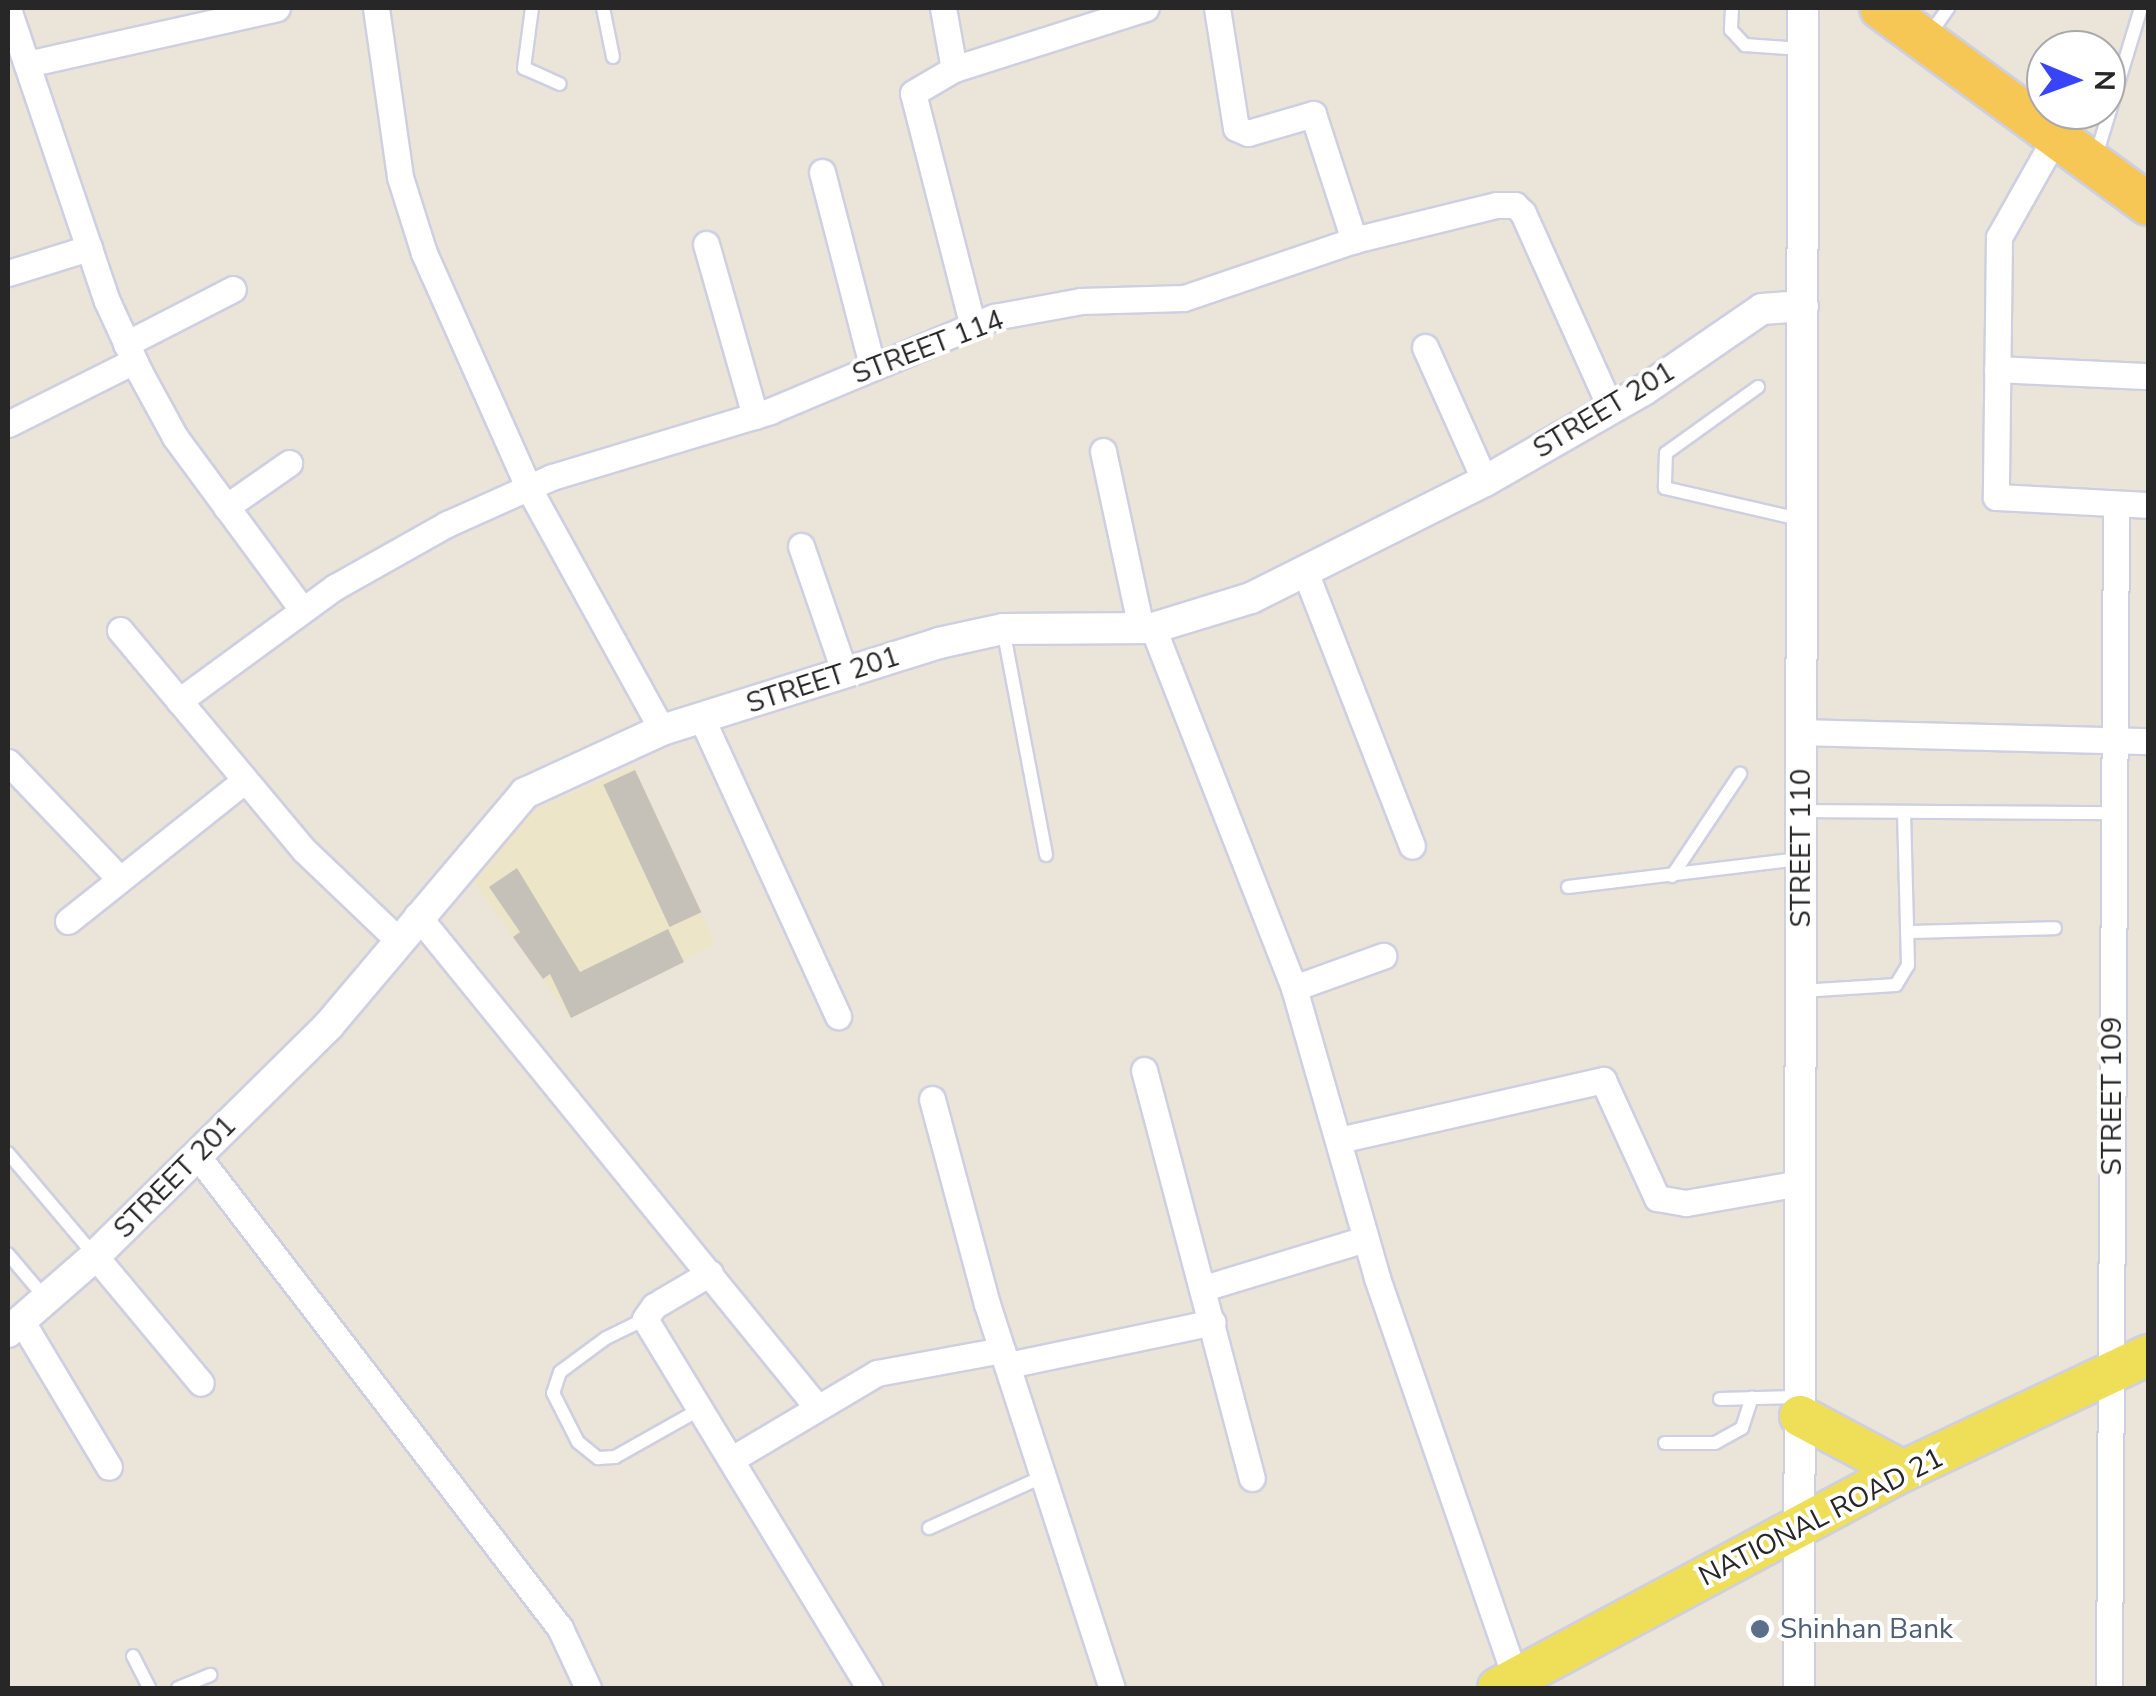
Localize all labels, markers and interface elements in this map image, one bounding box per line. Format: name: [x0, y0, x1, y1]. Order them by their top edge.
north arrow: [2026, 30, 2126, 130]
text: N: [2085, 70, 2123, 91]
street label: STREET 114: [848, 303, 1008, 391]
street label: STREET 201: [1527, 355, 1681, 465]
street label: STREET 201: [742, 639, 904, 721]
street label: STREET 110: [1784, 768, 1818, 928]
street label: STREET 109: [2095, 1016, 2129, 1176]
street label: STREET 201: [107, 1109, 243, 1245]
street label: NATIONAL ROAD 21: [1693, 1441, 1949, 1593]
place label: Shinhan Bank: [1780, 1612, 1953, 1646]
marker: Shinhan Bank: [1749, 1618, 1771, 1640]

